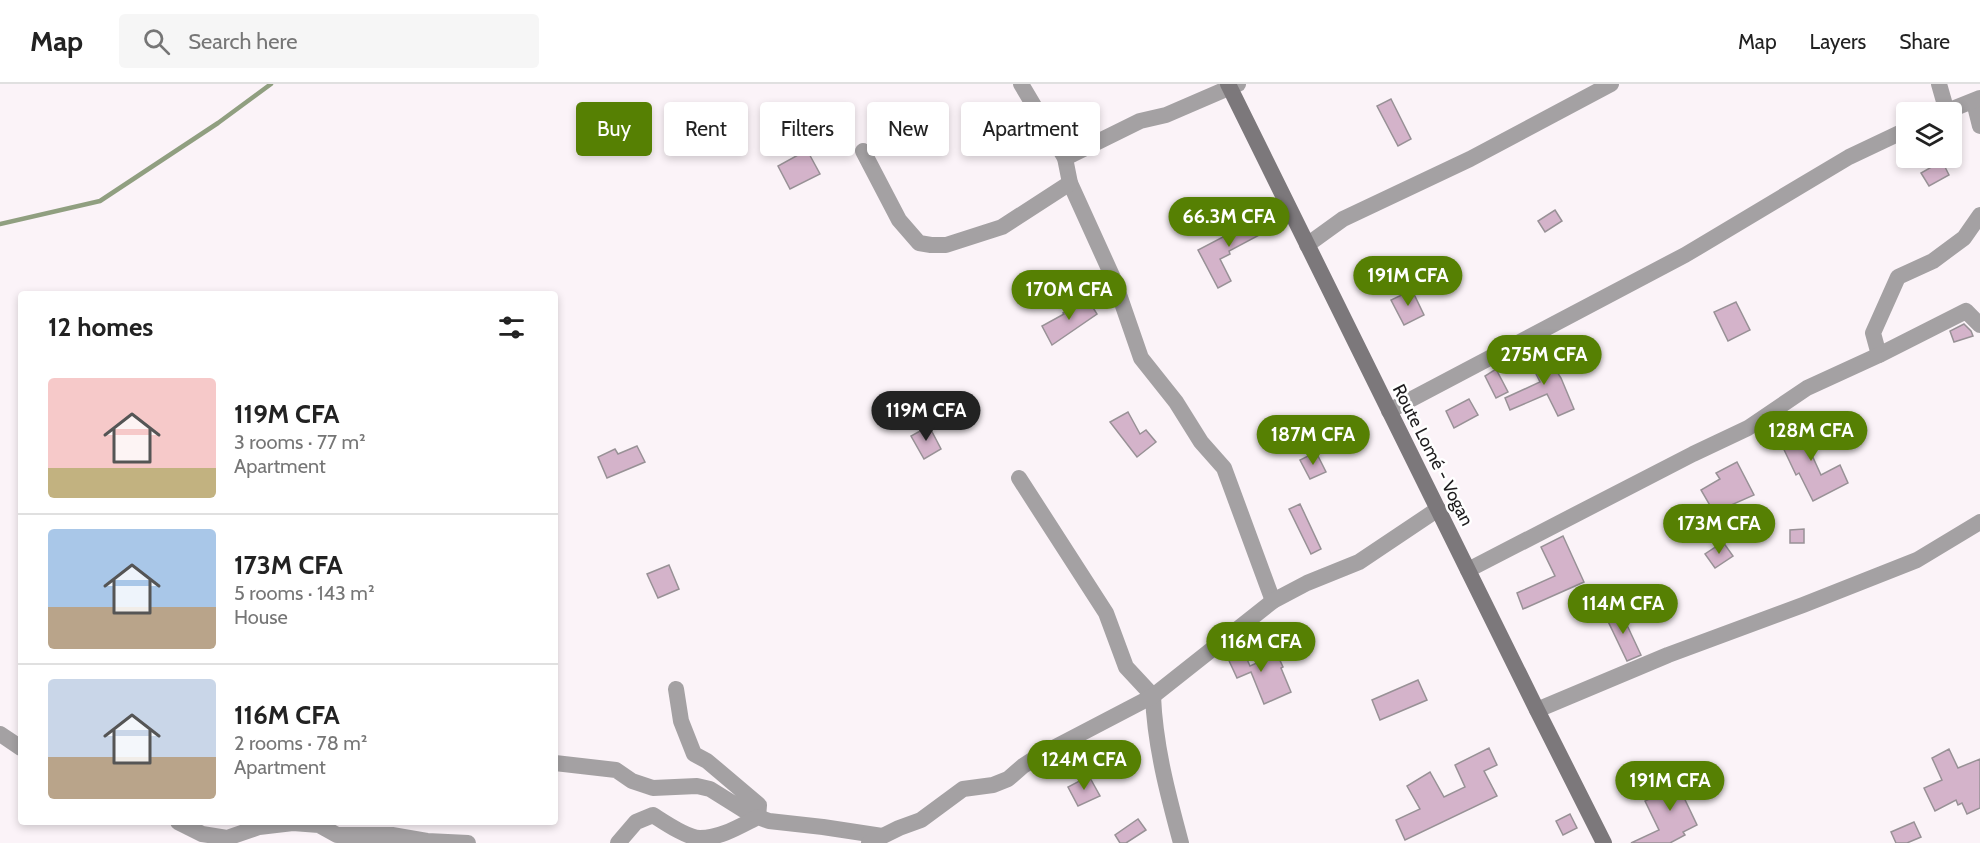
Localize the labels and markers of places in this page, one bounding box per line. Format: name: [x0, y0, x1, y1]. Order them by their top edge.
pin: 66.3M CFA: [1160, 197, 1298, 248]
pin: 191M CFA: [1346, 256, 1470, 307]
pin: 170M CFA: [1007, 270, 1131, 321]
pin: 275M CFA: [1482, 335, 1606, 386]
pin: 119M CFA: [864, 391, 988, 442]
pin: 128M CFA: [1749, 411, 1873, 462]
pin: 187M CFA: [1251, 415, 1375, 466]
pin: 173M CFA: [1657, 504, 1781, 555]
pin: 114M CFA: [1561, 584, 1685, 635]
pin: 116M CFA: [1199, 622, 1323, 673]
pin: 124M CFA: [1022, 740, 1146, 791]
pin: 191M CFA: [1608, 761, 1732, 812]

